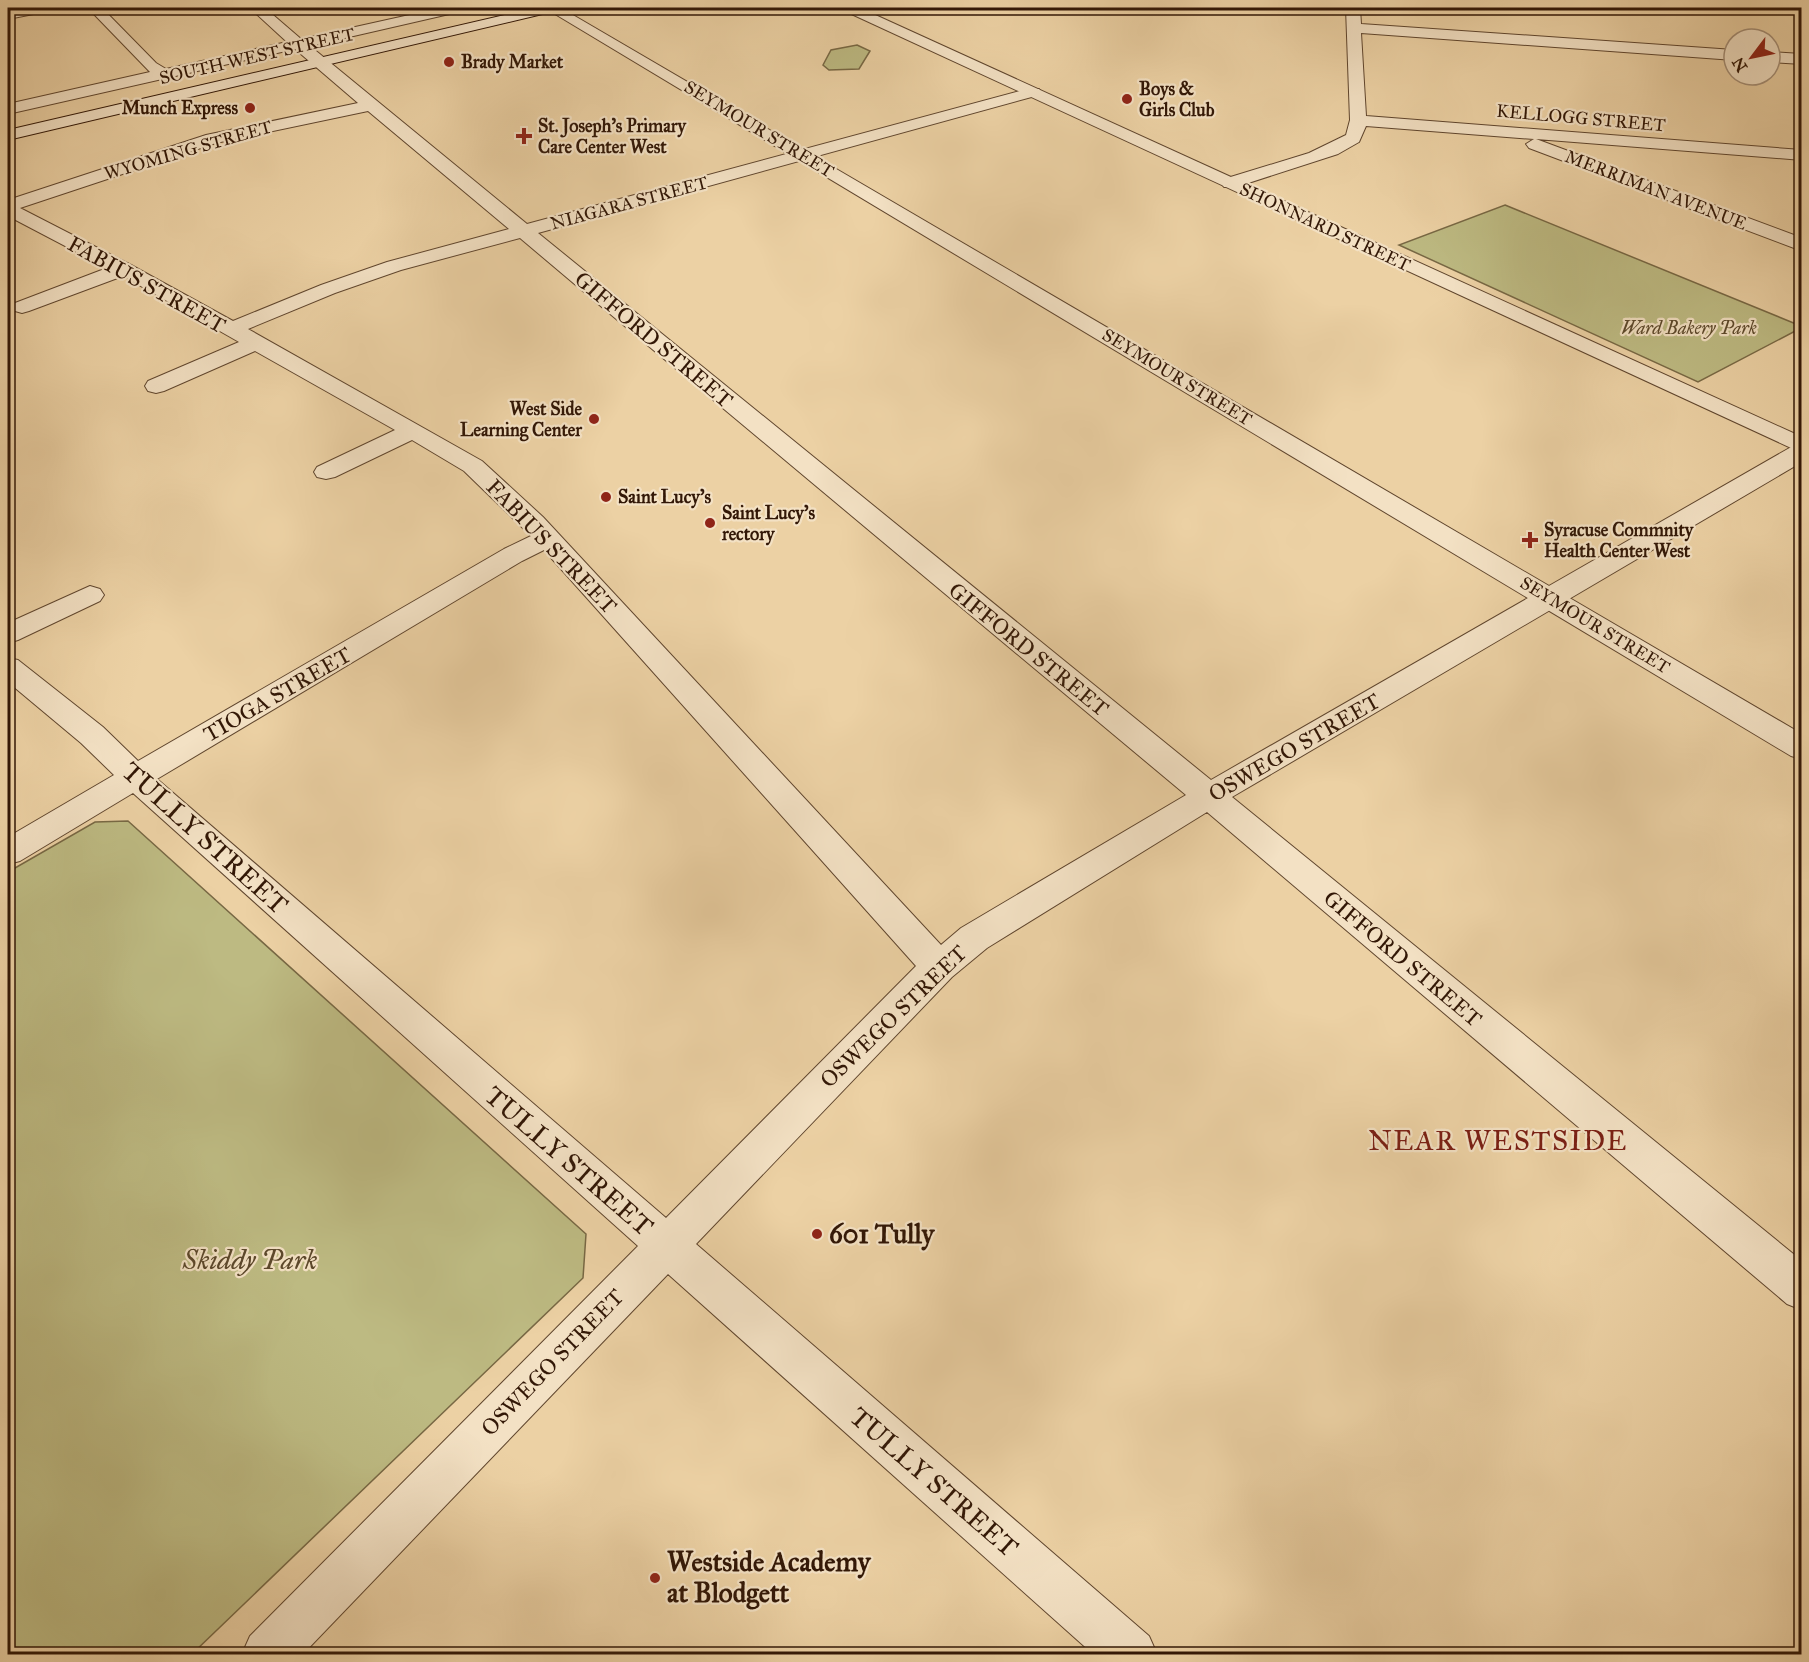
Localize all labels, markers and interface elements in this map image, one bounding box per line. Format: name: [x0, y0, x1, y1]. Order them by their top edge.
street label: SOUTH WEST STREET: [157, 23, 357, 89]
north arrow: [1722, 27, 1782, 87]
place label: Brady Market: [461, 51, 564, 74]
text: N: [1728, 54, 1751, 75]
marker: Brady Market: [442, 55, 456, 69]
street label: SEYMOUR STREET: [680, 76, 838, 182]
place label: Boys & Girls Club: [1139, 78, 1215, 121]
marker: Boys & Girls Club: [1120, 92, 1134, 106]
place label: Munch Express: [122, 97, 238, 120]
street label: KELLOGG STREET: [1496, 100, 1666, 136]
marker: Munch Express: [243, 101, 257, 115]
street label: WYOMING STREET: [101, 115, 275, 185]
place label: St. Joseph's Primary Care Center West: [538, 115, 688, 158]
marker: St. Joseph's Primary Care Center West: [515, 127, 533, 145]
street label: MERRIMAN AVENUE: [1562, 145, 1750, 235]
street label: NIAGARA STREET: [548, 171, 710, 235]
street label: SHONNARD STREET: [1236, 178, 1414, 276]
street label: FABIUS STREET: [63, 230, 230, 339]
street label: GIFFORD STREET: [569, 265, 738, 413]
park label: Ward Bakery Park: [1621, 317, 1757, 339]
street label: SEYMOUR STREET: [1098, 324, 1256, 430]
place label: West Side Learning Center: [460, 398, 583, 442]
marker: West Side Learning Center: [587, 412, 601, 426]
street label: FABIUS STREET: [481, 474, 623, 619]
place label: Saint Lucy's: [618, 486, 711, 509]
marker: Saint Lucy's: [599, 490, 613, 504]
place label: Saint Lucy's rectory: [721, 502, 815, 546]
marker: Saint Lucy's rectory: [703, 516, 717, 530]
place label: Syracuse Commnity Health Center West: [1544, 519, 1695, 562]
marker: Syracuse Commnity Health Center West: [1521, 531, 1539, 549]
street label: SEYMOUR STREET: [1516, 572, 1674, 678]
street label: GIFFORD STREET: [943, 577, 1114, 722]
street label: TIOGA STREET: [198, 641, 356, 748]
street label: OSWEGO STREET: [1204, 687, 1385, 807]
street label: TULLY STREET: [115, 754, 295, 921]
street label: GIFFORD STREET: [1318, 884, 1487, 1032]
street label: OSWEGO STREET: [814, 939, 972, 1093]
street label: TULLY STREET: [478, 1079, 660, 1243]
district label: NEAR WESTSIDE: [1368, 1123, 1628, 1158]
place label: 601 Tully: [829, 1217, 935, 1251]
marker: 601 Tully: [810, 1227, 824, 1241]
park label: Skiddy Park: [182, 1243, 317, 1276]
street label: OSWEGO STREET: [475, 1283, 629, 1441]
street label: TULLY STREET: [843, 1400, 1025, 1564]
place label: Westside Academy at Blodgett: [667, 1545, 872, 1610]
marker: Westside Academy at Blodgett: [648, 1571, 662, 1585]

